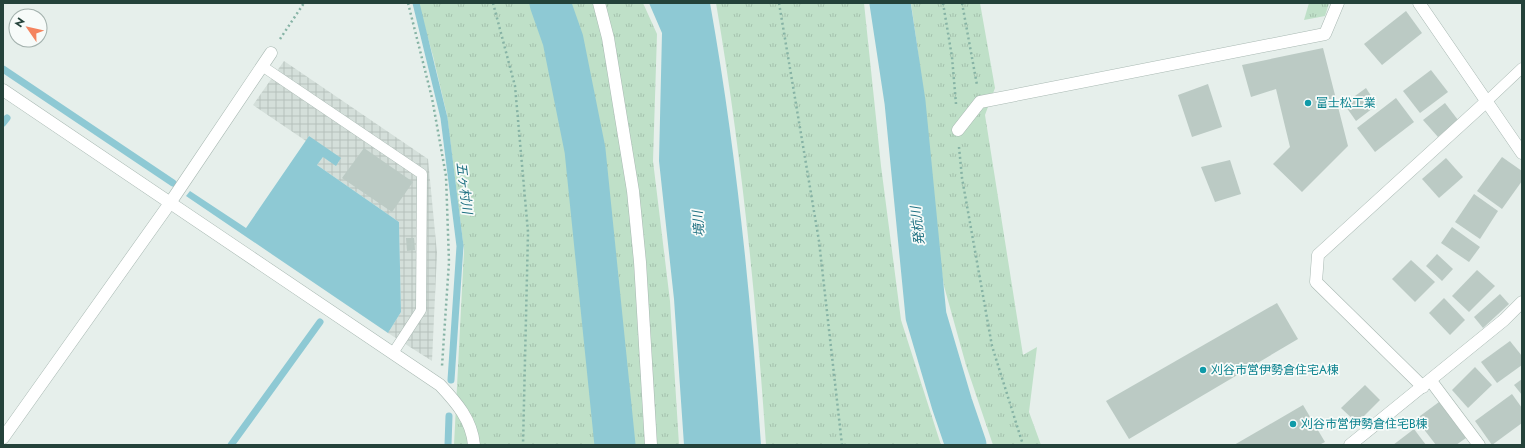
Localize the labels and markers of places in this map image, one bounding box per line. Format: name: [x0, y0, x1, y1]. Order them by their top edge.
place label: 富士松工業: [1316, 94, 1376, 112]
marker: 富士松工業: [1303, 98, 1313, 108]
place label: 刈谷市営伊勢倉住宅A棟: [1211, 361, 1339, 379]
marker: 刈谷市営伊勢倉住宅A棟: [1198, 365, 1208, 375]
place label: 刈谷市営伊勢倉住宅B棟: [1301, 415, 1428, 433]
marker: 刈谷市営伊勢倉住宅B棟: [1288, 419, 1298, 429]

